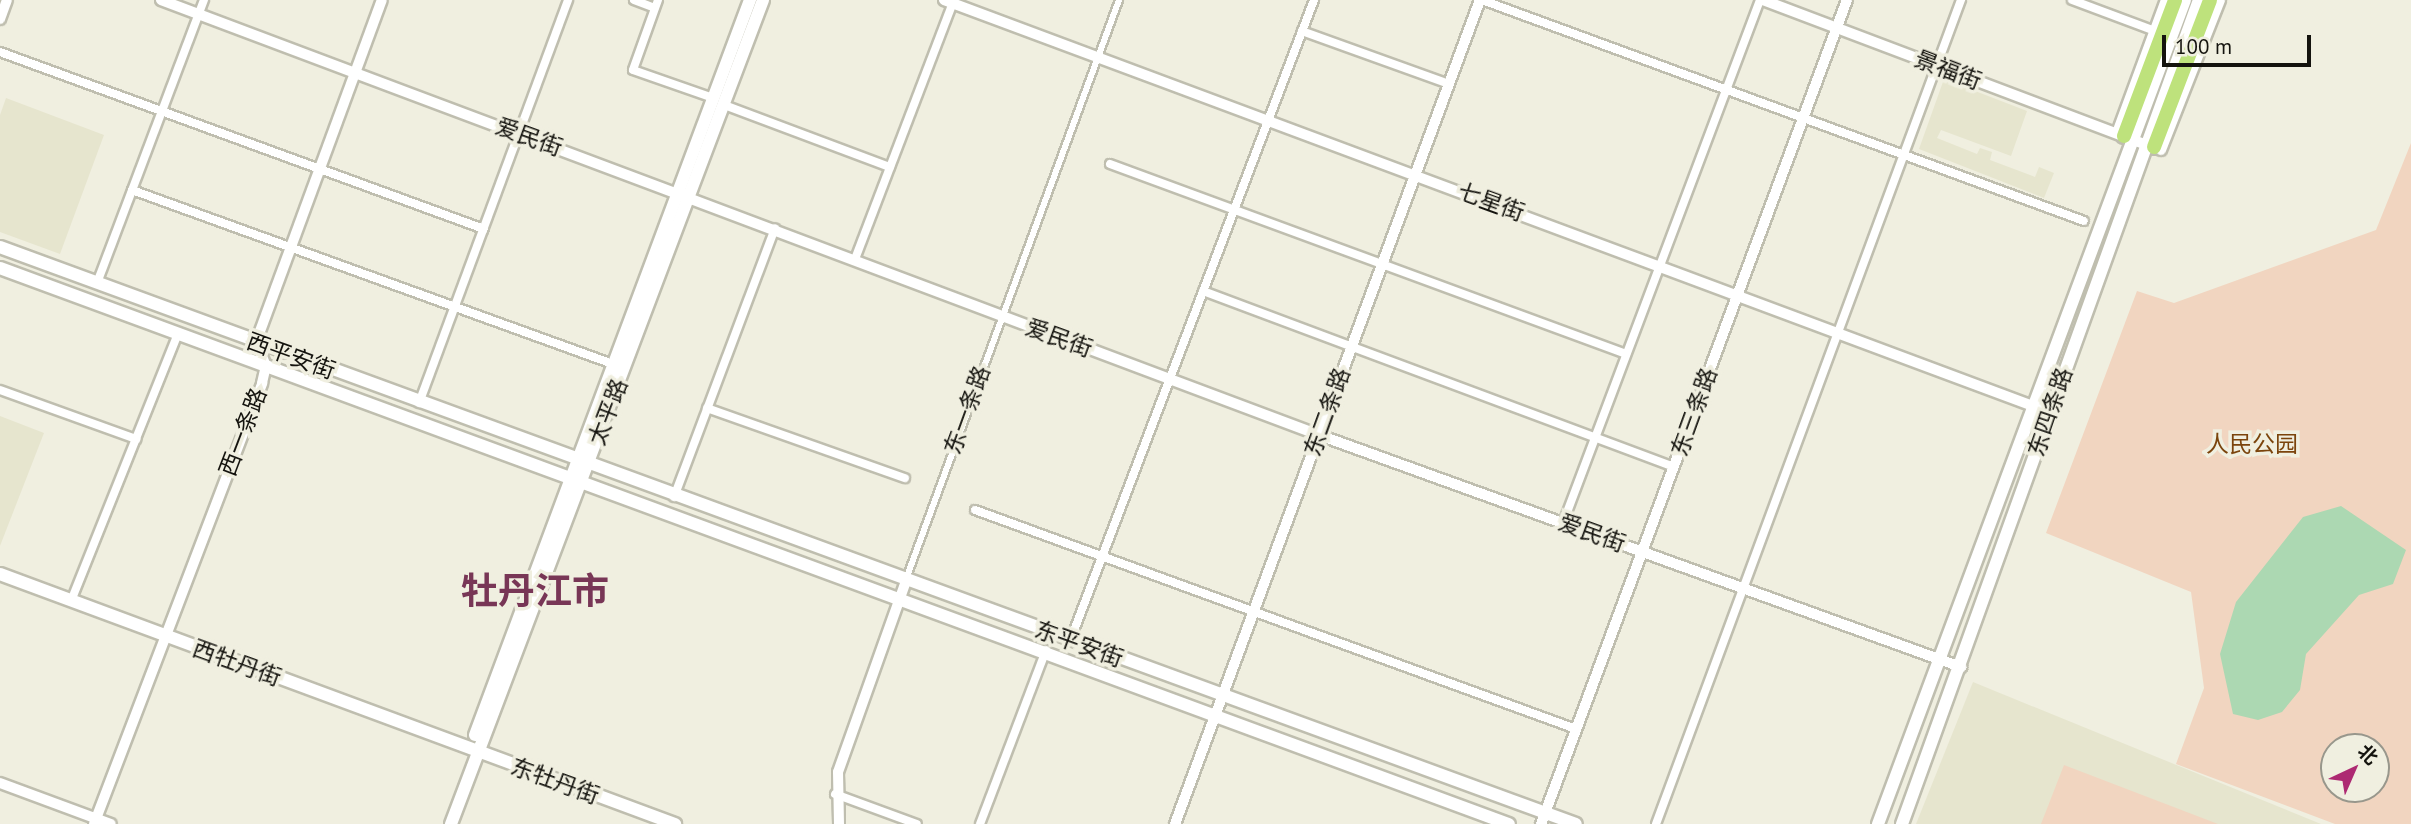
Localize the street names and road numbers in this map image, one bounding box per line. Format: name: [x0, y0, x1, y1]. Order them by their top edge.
street label: 景福街: [1911, 45, 1985, 95]
street label: 爱民街: [492, 112, 566, 162]
street label: 七星街: [1454, 177, 1528, 227]
street label: 爱民街: [1022, 313, 1096, 363]
street label: 西平安街: [243, 327, 339, 385]
street label: 东一条路: [938, 362, 996, 458]
street label: 东二条路: [1298, 364, 1356, 460]
street label: 东三条路: [1665, 364, 1723, 460]
street label: 东四条路: [2022, 364, 2078, 460]
street label: 太平路: [583, 375, 633, 449]
street label: 西一条路: [214, 384, 272, 480]
street label: 爱民街: [1555, 508, 1629, 558]
street label: 东平安街: [1031, 615, 1127, 673]
street label: 西牡丹街: [189, 634, 285, 692]
street label: 东牡丹街: [507, 752, 603, 810]

